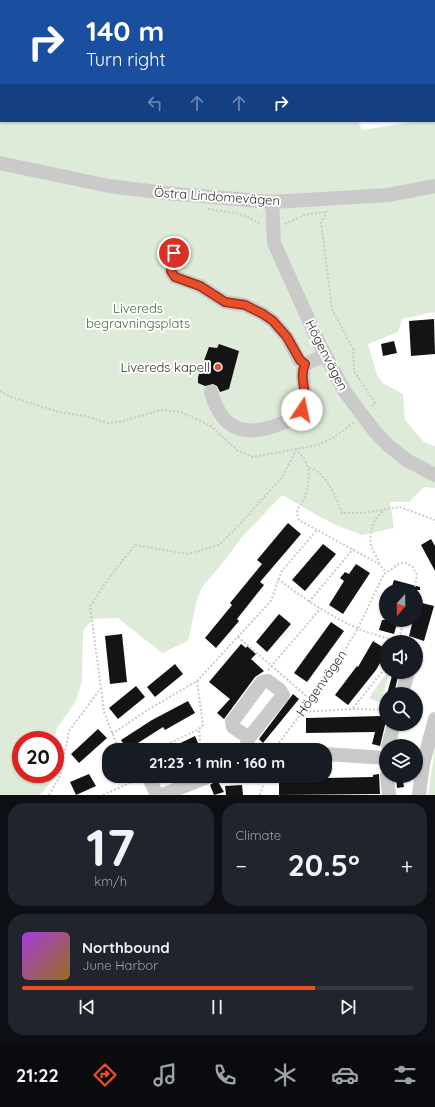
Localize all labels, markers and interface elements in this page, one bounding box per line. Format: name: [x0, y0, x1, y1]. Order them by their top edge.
text: 140 m: [86, 13, 164, 48]
icon: right: [20, 16, 72, 68]
text: Turn right: [86, 48, 166, 71]
icon: left: [144, 92, 166, 114]
icon: ahead: [186, 92, 208, 114]
icon: ahead: [228, 92, 250, 114]
icon: right: [270, 92, 292, 114]
street label: Östra Lindomevägen: [153, 184, 281, 208]
pin: [157, 236, 191, 270]
icon: arrive: [163, 242, 185, 264]
park label: Livereds begravningsplats: [86, 300, 190, 331]
street label: Högenvägen: [302, 317, 352, 393]
place label: Livereds kapell: [121, 359, 210, 375]
marker: Livereds kapell: [213, 362, 223, 372]
position arrow: [281, 389, 323, 431]
north arrow: [379, 583, 423, 627]
map controls: [379, 583, 423, 783]
button: sound: [379, 635, 423, 679]
street label: Högenvägen: [292, 647, 350, 719]
button: search: [379, 687, 423, 731]
speed limit sign: 20: [12, 731, 64, 783]
button: layers: [379, 739, 423, 783]
text: 21:23 · 1 min · 160 m: [149, 753, 285, 772]
text: 17: [86, 814, 135, 879]
text: Climate: [236, 827, 281, 843]
text: 20.5°: [288, 846, 360, 884]
text: −: [236, 852, 247, 880]
text: +: [401, 852, 413, 880]
text: km/h: [94, 873, 127, 889]
text: Northbound: [82, 938, 170, 957]
text: June Harbor: [82, 957, 158, 973]
icon: previous: [76, 996, 98, 1018]
icon: pause: [206, 996, 228, 1018]
icon: next: [337, 996, 359, 1018]
icon: directions: [91, 1061, 119, 1089]
icon: music: [151, 1061, 179, 1089]
icon: phone: [211, 1061, 239, 1089]
icon: climate: [271, 1061, 299, 1089]
icon: car: [331, 1061, 359, 1089]
icon: filters: [391, 1061, 419, 1089]
text: 21:22: [16, 1064, 59, 1087]

